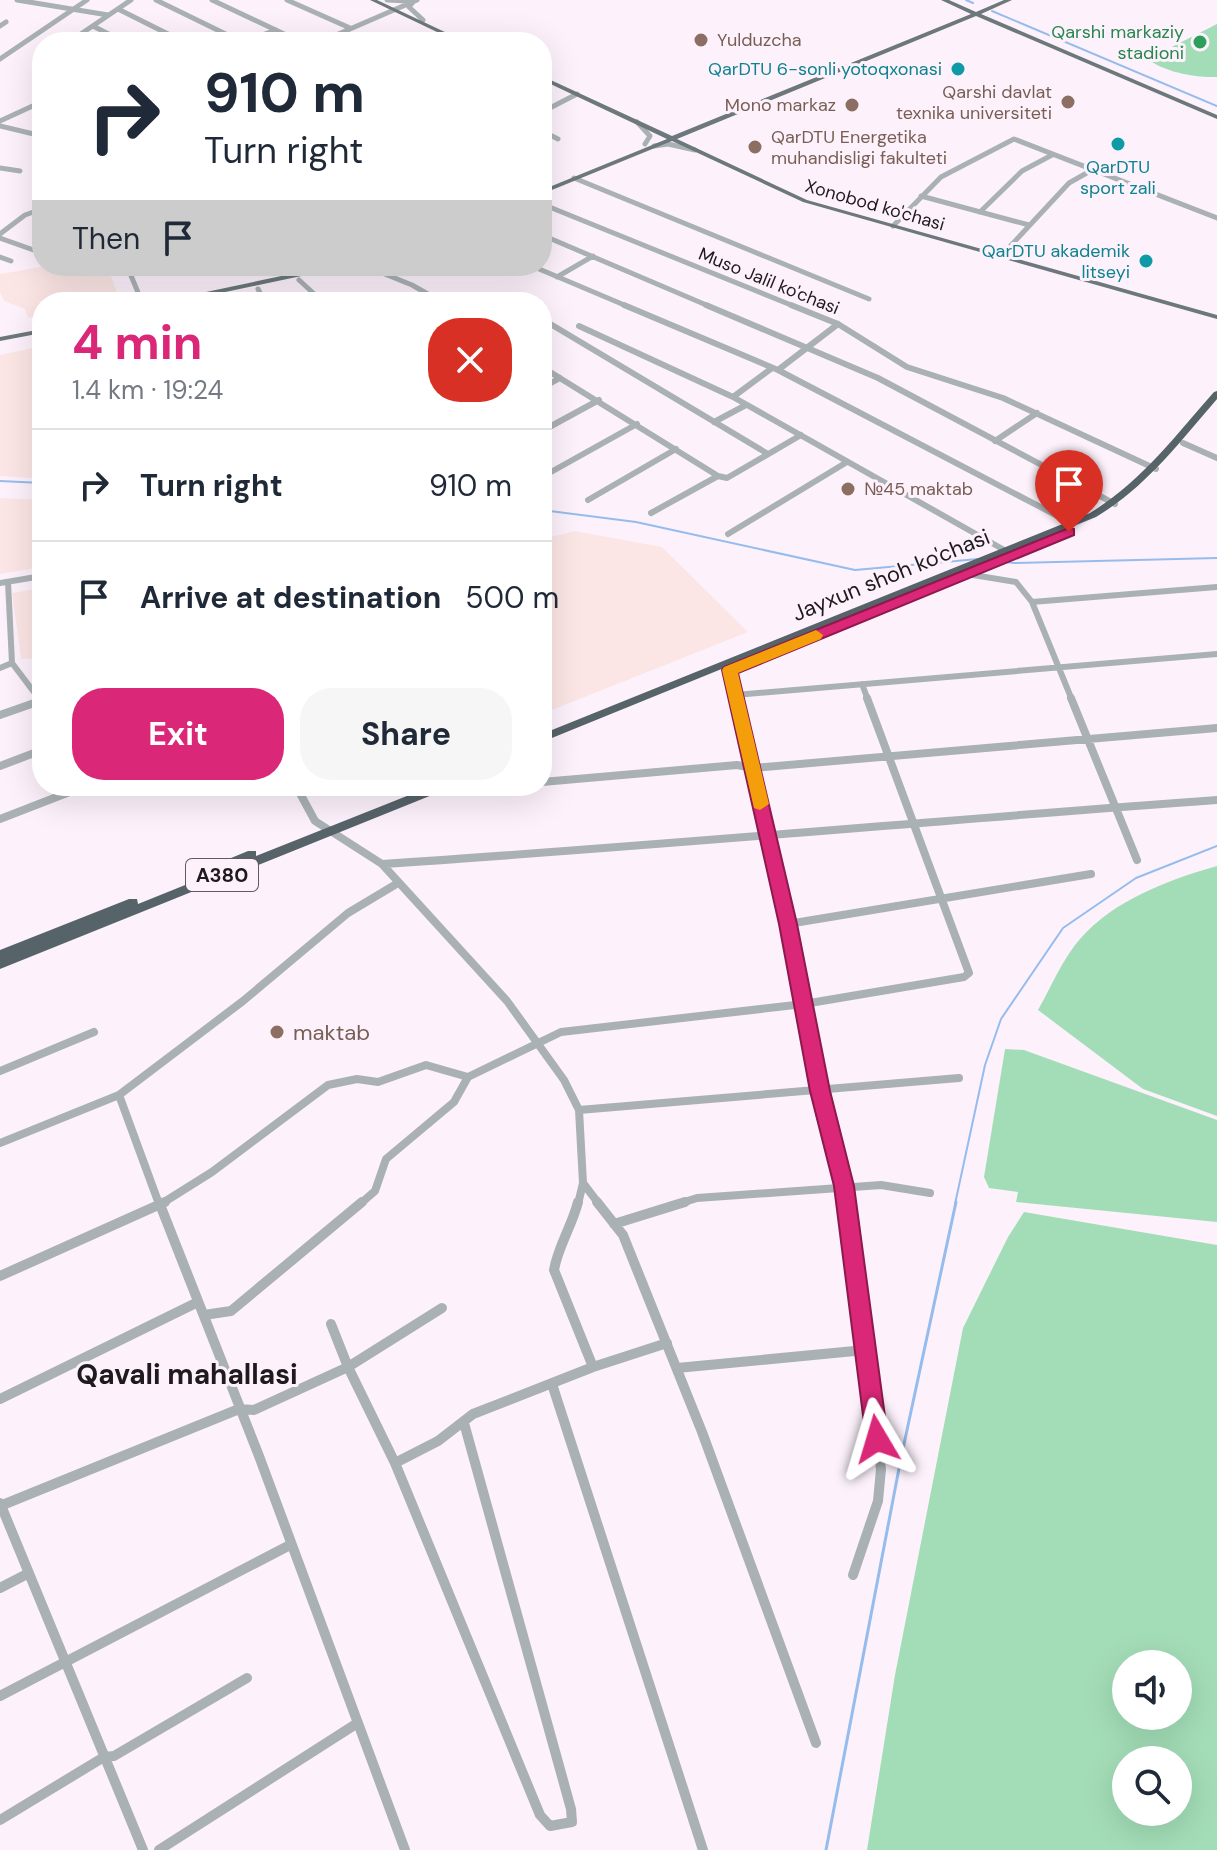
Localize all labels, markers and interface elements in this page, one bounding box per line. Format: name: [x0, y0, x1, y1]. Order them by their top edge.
place label: Qarshi markaziy stadioni: [1051, 20, 1184, 65]
place label: Yulduzcha: [717, 28, 802, 52]
marker: Yulduzcha: [692, 31, 710, 49]
marker: Qarshi markaziy stadioni: [1191, 33, 1209, 51]
text: 910 m: [204, 56, 365, 129]
place label: QarDTU 6-sonli yotoqxonasi: [708, 57, 942, 81]
marker: QarDTU 6-sonli yotoqxonasi: [949, 60, 967, 78]
icon: right: [72, 64, 176, 168]
place label: Qarshi davlat texnika universiteti: [896, 80, 1052, 125]
place label: Mono markaz: [725, 93, 836, 117]
marker: Qarshi davlat texnika universiteti: [1059, 93, 1077, 111]
marker: Mono markaz: [843, 96, 861, 114]
place label: QarDTU Energetika muhandisligi fakulteti: [771, 125, 947, 170]
text: Turn right: [204, 127, 363, 174]
marker: QarDTU sport zali: [1109, 135, 1127, 153]
marker: QarDTU Energetika muhandisligi fakulteti: [746, 138, 764, 156]
place label: QarDTU sport zali: [1080, 155, 1156, 200]
street label: Xonobod ko'chasi: [802, 174, 948, 236]
icon: arrive: [156, 216, 200, 260]
text: Then: [72, 219, 140, 258]
place label: QarDTU akademik litseyi: [982, 239, 1130, 284]
street label: Muso Jalil ko'chasi: [695, 242, 843, 320]
marker: QarDTU akademik litseyi: [1137, 252, 1155, 270]
text: 4 min: [72, 311, 202, 374]
button: close: [428, 318, 512, 402]
text: 1.4 km · 19:24: [72, 373, 223, 407]
pin: [1035, 450, 1103, 532]
icon: arrive: [1047, 462, 1091, 506]
icon: right: [72, 463, 116, 507]
text: Turn right: [140, 466, 283, 505]
text: 910 m: [429, 466, 512, 505]
place label: №45 maktab: [864, 477, 973, 501]
marker: №45 maktab: [839, 480, 857, 498]
street label: Jayxun shoh ko'chasi: [788, 522, 994, 628]
icon: arrive: [72, 575, 116, 619]
text: Arrive at destination: [140, 578, 441, 617]
text: 500 m: [465, 578, 559, 617]
button: Exit: [72, 688, 284, 780]
button: Share: [300, 688, 512, 780]
road number: A380: [186, 859, 258, 891]
place label: maktab: [293, 1018, 370, 1047]
marker: maktab: [268, 1023, 286, 1041]
district label: Qavali mahallasi: [76, 1356, 298, 1393]
position arrow: [835, 1397, 919, 1481]
map controls: [1112, 1650, 1192, 1826]
button: sound: [1112, 1650, 1192, 1730]
button: search: [1112, 1746, 1192, 1826]

